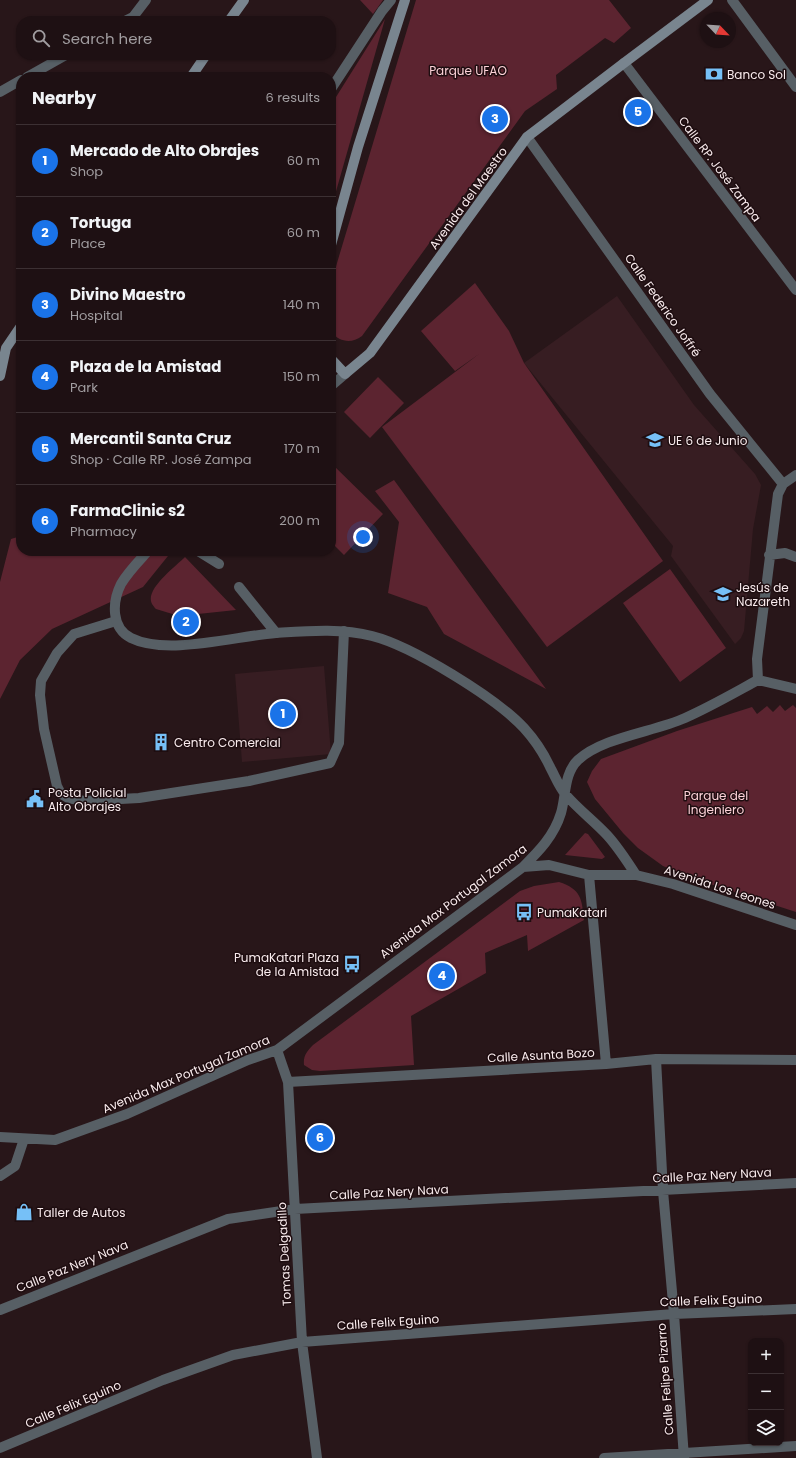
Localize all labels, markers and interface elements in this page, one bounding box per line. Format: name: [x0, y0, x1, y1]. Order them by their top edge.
north arrow: [700, 12, 736, 48]
search box: [16, 16, 336, 60]
icon: search: [30, 27, 52, 49]
text: Search here: [62, 28, 152, 49]
park label: Parque UFAO: [429, 62, 507, 79]
bank icon: Banco Sol: [704, 64, 724, 84]
place label: Banco Sol: [727, 66, 786, 83]
text: Nearby: [32, 86, 96, 110]
text: 6 results: [266, 88, 320, 107]
pin: 5: [625, 97, 651, 127]
pin: 3: [482, 104, 508, 134]
street label: Calle RP. José Zampa: [675, 113, 765, 225]
text: Mercado de Alto Obrajes: [70, 140, 259, 161]
street label: Avenida del Maestro: [425, 143, 511, 253]
text: 1: [43, 151, 47, 170]
text: 60 m: [287, 151, 320, 170]
text: Shop: [70, 162, 103, 181]
text: Tortuga: [70, 212, 131, 233]
text: 2: [41, 223, 49, 242]
text: 60 m: [287, 223, 320, 242]
text: Place: [70, 234, 105, 253]
street label: Calle Federico Joffré: [621, 250, 705, 360]
text: Divino Maestro: [70, 284, 186, 305]
text: 3: [41, 295, 49, 314]
text: 140 m: [283, 295, 320, 314]
text: Hospital: [70, 306, 123, 325]
text: Plaza de la Amistad: [70, 356, 221, 377]
text: 4: [41, 367, 49, 386]
text: 150 m: [283, 367, 320, 386]
text: Park: [70, 378, 98, 397]
text: Mercantil Santa Cruz: [70, 428, 231, 449]
school or university icon: UE 6 de Junio: [645, 430, 665, 450]
place label: UE 6 de Junio: [668, 432, 748, 449]
text: 5: [41, 439, 49, 458]
text: 170 m: [284, 439, 320, 458]
text: Shop · Calle RP. José Zampa: [70, 450, 251, 469]
text: FarmaClinic s2: [70, 500, 185, 521]
text: 6: [41, 511, 49, 530]
text: 200 m: [279, 511, 320, 530]
text: Pharmacy: [70, 522, 137, 541]
your location: [353, 527, 373, 547]
place label: Jesús de Nazareth: [736, 579, 790, 610]
school or university icon: Jesús de Nazareth: [713, 584, 733, 604]
pin: 2: [173, 607, 199, 637]
pin: 1: [270, 699, 296, 729]
building icon: Centro Comercial: [151, 732, 171, 752]
place label: Centro Comercial: [174, 734, 281, 751]
place label: Posta Policial Alto Obrajes: [48, 784, 126, 815]
park label: Parque del Ingeniero: [684, 787, 748, 818]
public building icon: Posta Policial Alto Obrajes: [25, 789, 45, 809]
street label: Avenida Max Portugal Zamora: [376, 840, 530, 962]
street label: Avenida Los Leones: [662, 861, 778, 913]
bus stop icon: PumaKatari: [514, 902, 534, 922]
place label: PumaKatari: [537, 904, 607, 921]
place label: PumaKatari Plaza de la Amistad: [234, 949, 339, 980]
bus stop icon: PumaKatari Plaza de la Amistad: [342, 954, 362, 974]
pin: 4: [429, 961, 455, 991]
street label: Avenida Max Portugal Zamora: [100, 1031, 272, 1117]
street label: Calle Asunta Bozo: [487, 1044, 595, 1066]
pin: 6: [307, 1123, 333, 1153]
street label: Calle Paz Nery Nava: [652, 1163, 772, 1187]
street label: Calle Paz Nery Nava: [329, 1180, 449, 1204]
street label: Tomas Delgadillo: [273, 1201, 295, 1306]
shop icon: Taller de Autos: [14, 1202, 34, 1222]
place label: Taller de Autos: [37, 1204, 125, 1221]
street label: Calle Paz Nery Nava: [13, 1236, 131, 1296]
street label: Calle Felix Eguino: [659, 1290, 763, 1310]
street label: Calle Felix Eguino: [336, 1310, 440, 1334]
street label: Calle Felipe Pizarro: [653, 1322, 677, 1436]
map controls: [748, 1338, 784, 1446]
button: +: [748, 1338, 784, 1374]
button: −: [748, 1374, 784, 1410]
street label: Calle Felix Eguino: [22, 1376, 124, 1432]
button: layers: [748, 1410, 784, 1446]

